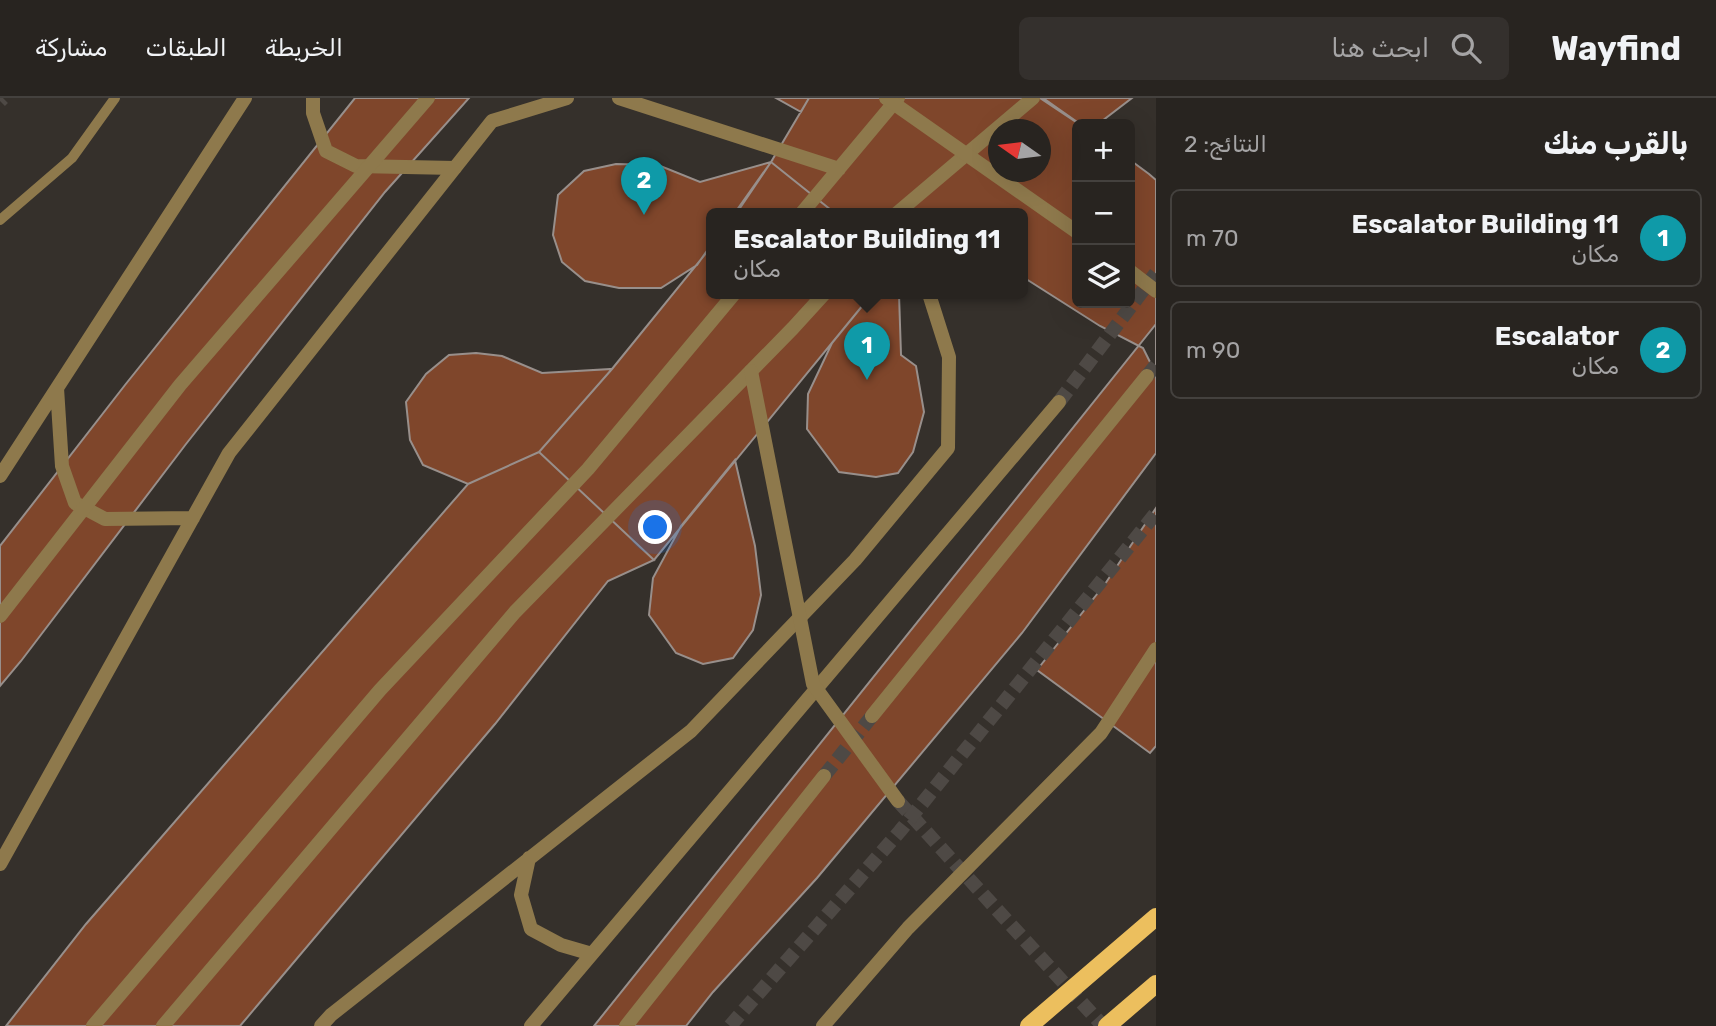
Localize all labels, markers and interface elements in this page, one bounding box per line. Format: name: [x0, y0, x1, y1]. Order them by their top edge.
search box: [1019, 17, 1509, 80]
icon: search: [1447, 29, 1485, 67]
text: Wayfind: [1551, 29, 1681, 68]
text: ابحث هنا: [1331, 33, 1429, 64]
text: مشاركة: [35, 34, 107, 62]
text: الطبقات: [145, 34, 227, 62]
text: الخريطة: [265, 34, 343, 62]
north arrow: [988, 119, 1051, 182]
map controls: [1072, 119, 1135, 308]
button: +: [1072, 119, 1135, 182]
text: بالقرب منك: [1543, 126, 1688, 162]
text: النتائج: 2: [1184, 130, 1267, 158]
pin: 2: [621, 157, 667, 215]
button: −: [1072, 182, 1135, 245]
popup: [706, 208, 1028, 299]
text: Escalator Building 11: [1352, 209, 1619, 240]
text: Escalator Building 11: [733, 224, 1001, 255]
text: 70 m: [1186, 224, 1239, 252]
text: 1: [1657, 224, 1669, 252]
text: مكان: [1572, 240, 1619, 268]
button: layers: [1072, 245, 1135, 308]
text: مكان: [733, 255, 781, 283]
text: Escalator: [1495, 321, 1619, 352]
pin: 1: [844, 322, 890, 380]
text: 90 m: [1186, 336, 1240, 364]
text: 2: [1656, 336, 1670, 364]
text: مكان: [1572, 352, 1619, 380]
your location: [638, 510, 672, 544]

